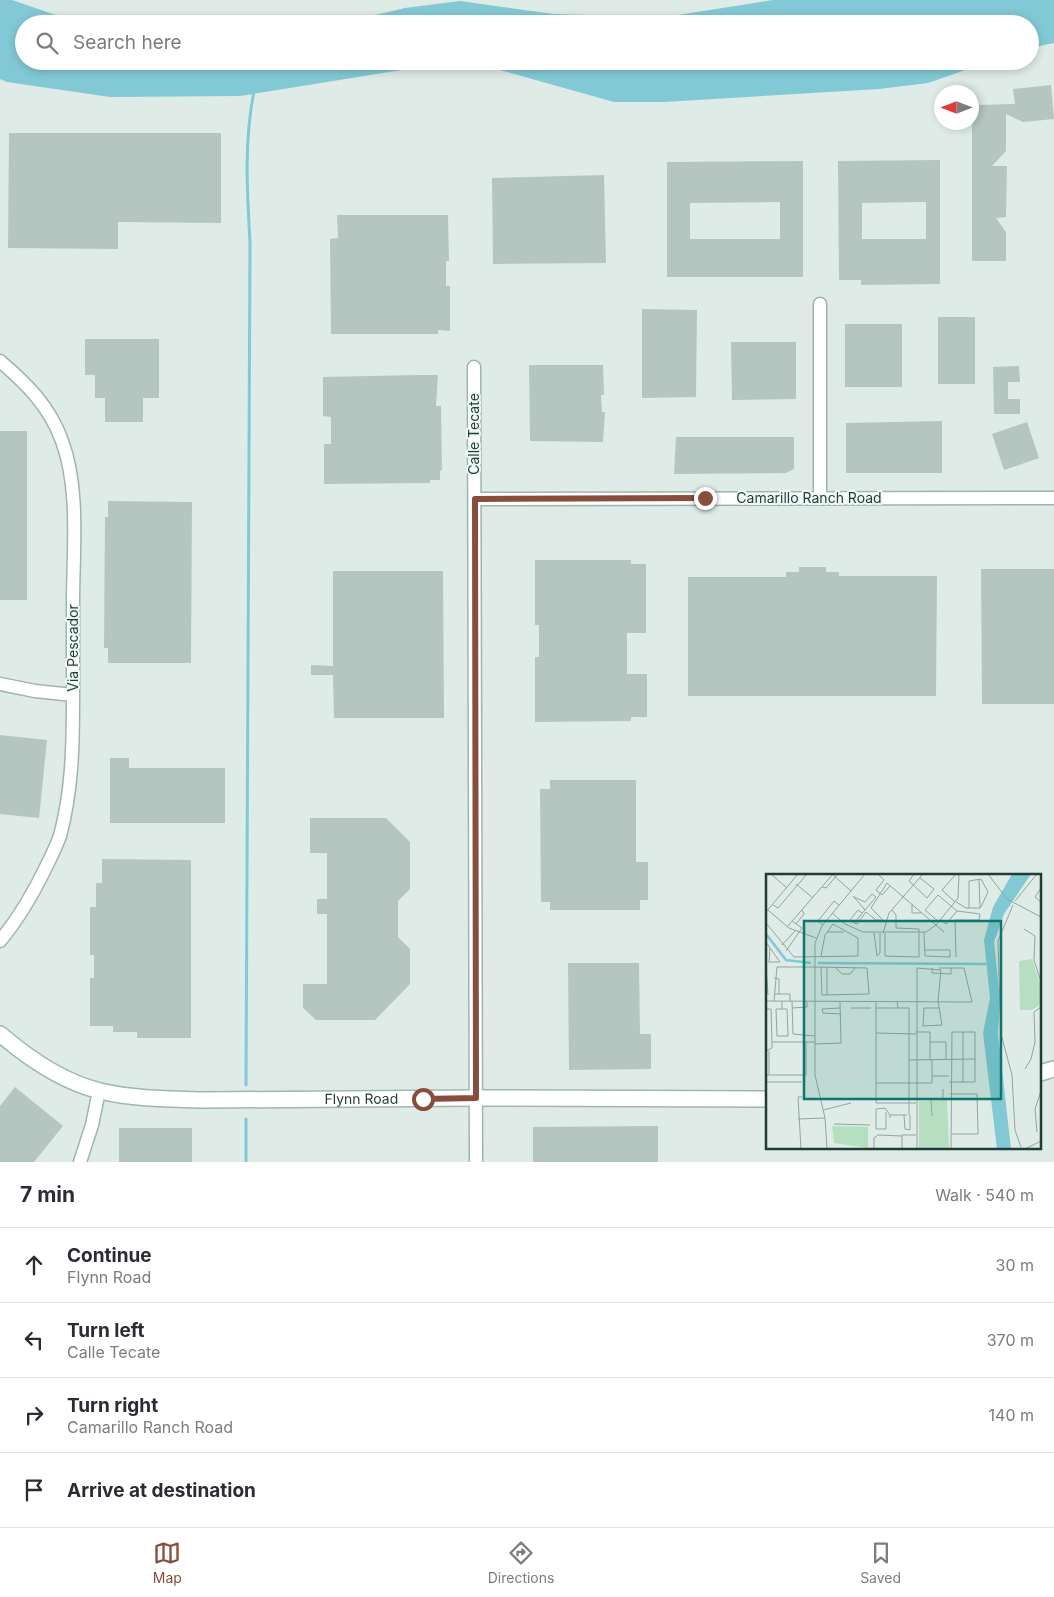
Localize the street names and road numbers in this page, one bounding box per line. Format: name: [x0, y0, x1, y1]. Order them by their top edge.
street label: Calle Tecate: [465, 393, 482, 475]
street label: Camarillo Ranch Road: [736, 489, 882, 506]
street label: Via Pescador: [64, 604, 81, 692]
street label: Flynn Road: [324, 1090, 398, 1107]

